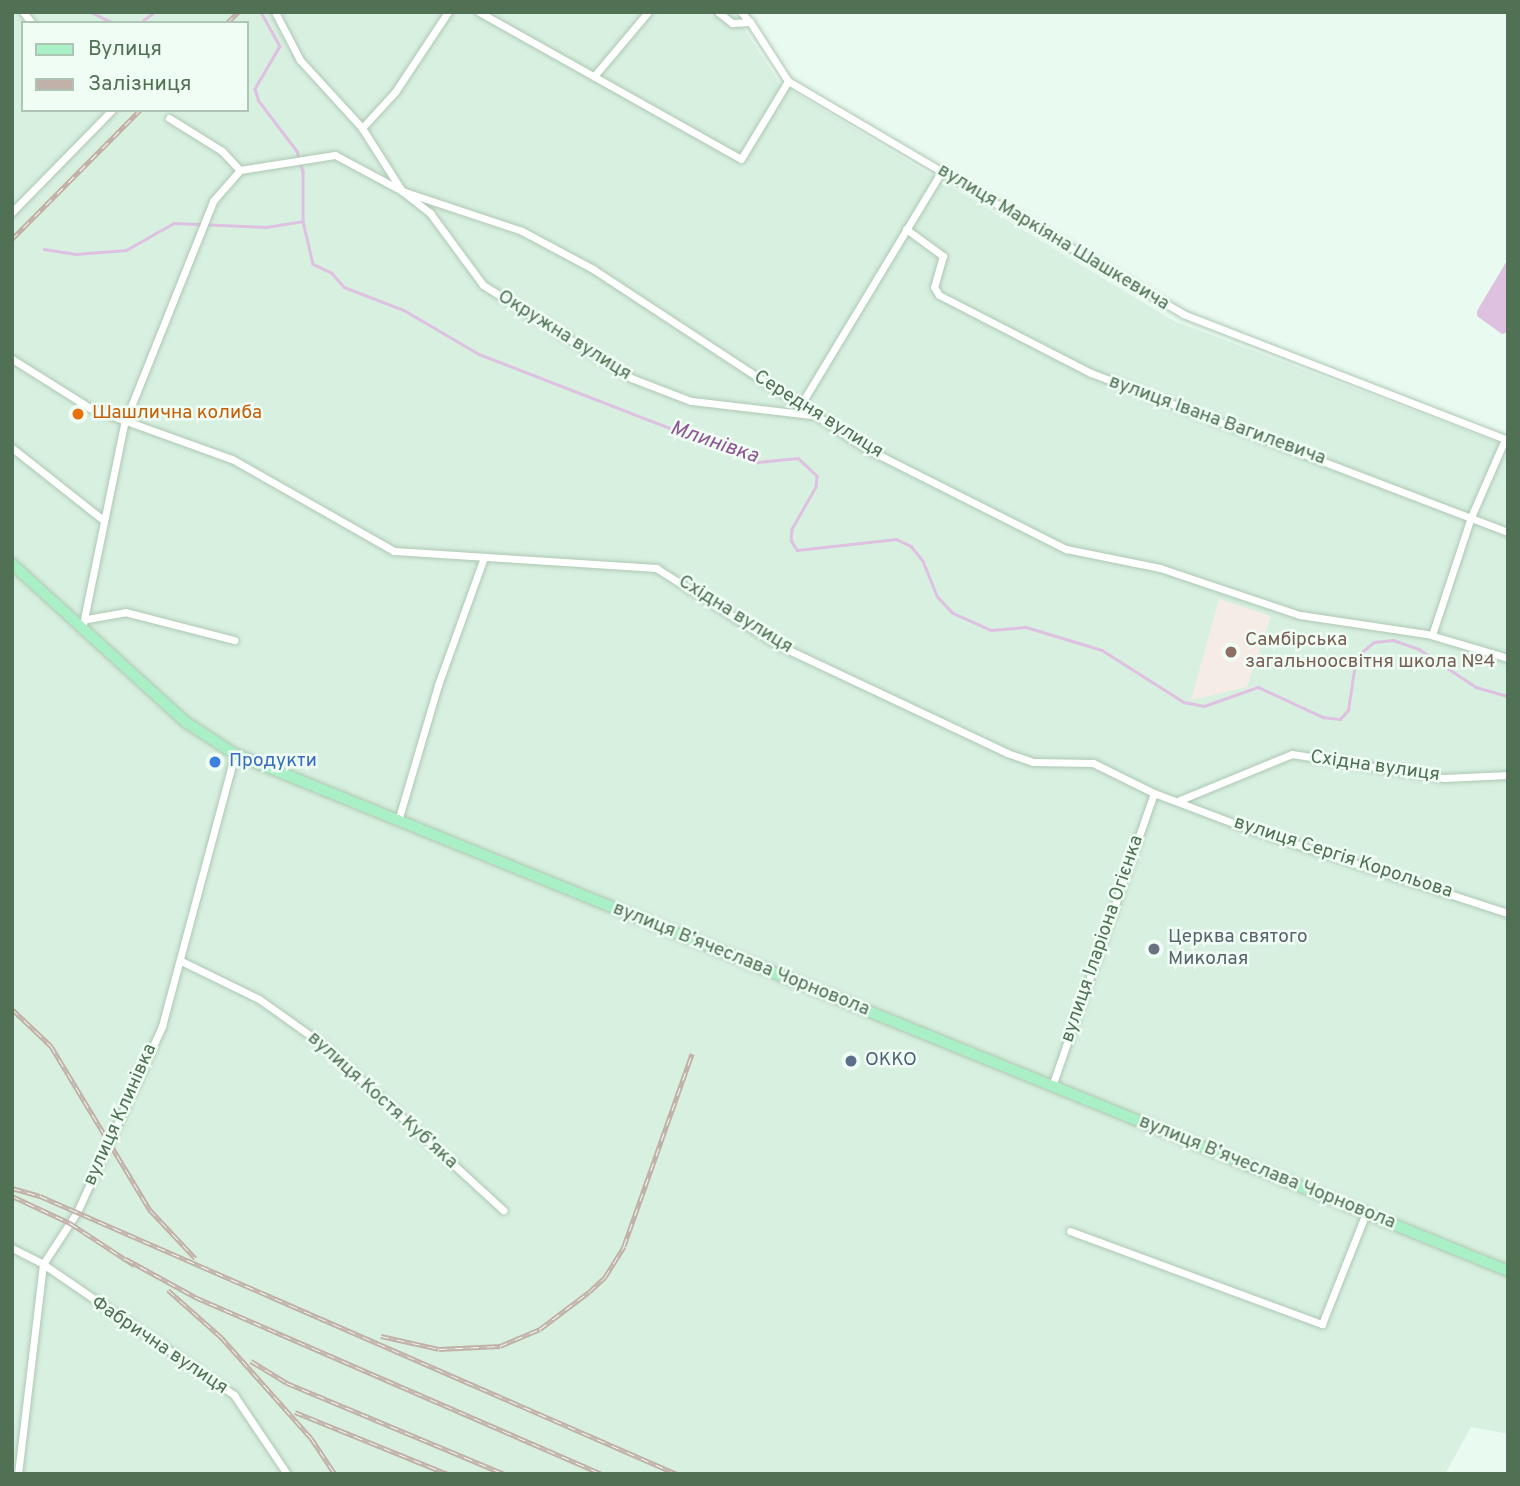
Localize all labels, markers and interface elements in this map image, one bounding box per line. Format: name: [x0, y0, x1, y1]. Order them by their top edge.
legend: [21, 21, 248, 112]
text: Вулиця: [88, 36, 162, 63]
text: Залізниця: [88, 71, 192, 98]
street label: вулиця Маркіяна Шашкевича: [933, 160, 1173, 316]
street label: Окружна вулиця: [493, 286, 635, 386]
street label: Середня вулиця: [749, 366, 887, 464]
street label: вулиця Івана Вагилевича: [1105, 371, 1329, 471]
place label: Шашлична колиба: [92, 403, 262, 425]
marker: Шашлична колиба: [70, 406, 86, 422]
water label: Млинівка: [667, 416, 761, 470]
street label: Східна вулиця: [674, 571, 796, 659]
place label: Самбірська загальноосвітня школа №4: [1245, 630, 1495, 674]
marker: Самбірська загальноосвітня школа №4: [1223, 644, 1239, 660]
street label: Східна вулиця: [1309, 747, 1441, 787]
place label: Продукти: [229, 751, 317, 773]
marker: Продукти: [207, 754, 223, 770]
street label: вулиця Сергія Корольова: [1231, 812, 1455, 904]
street label: вулиця Іларіона Огієнка: [1057, 832, 1149, 1046]
street label: вулиця Вʼячеслава Чорновола: [609, 898, 873, 1022]
place label: Церква святого Миколая: [1168, 927, 1308, 971]
marker: Церква святого Миколая: [1146, 941, 1162, 957]
street label: вулиця Костя Кубʼяка: [302, 1028, 462, 1174]
street label: вулиця Клинівка: [79, 1040, 163, 1190]
place label: OKKO: [865, 1050, 917, 1072]
marker: OKKO: [843, 1053, 859, 1069]
street label: вулиця Вʼячеслава Чорновола: [1135, 1111, 1399, 1235]
street label: Фабрична вулиця: [86, 1292, 232, 1400]

